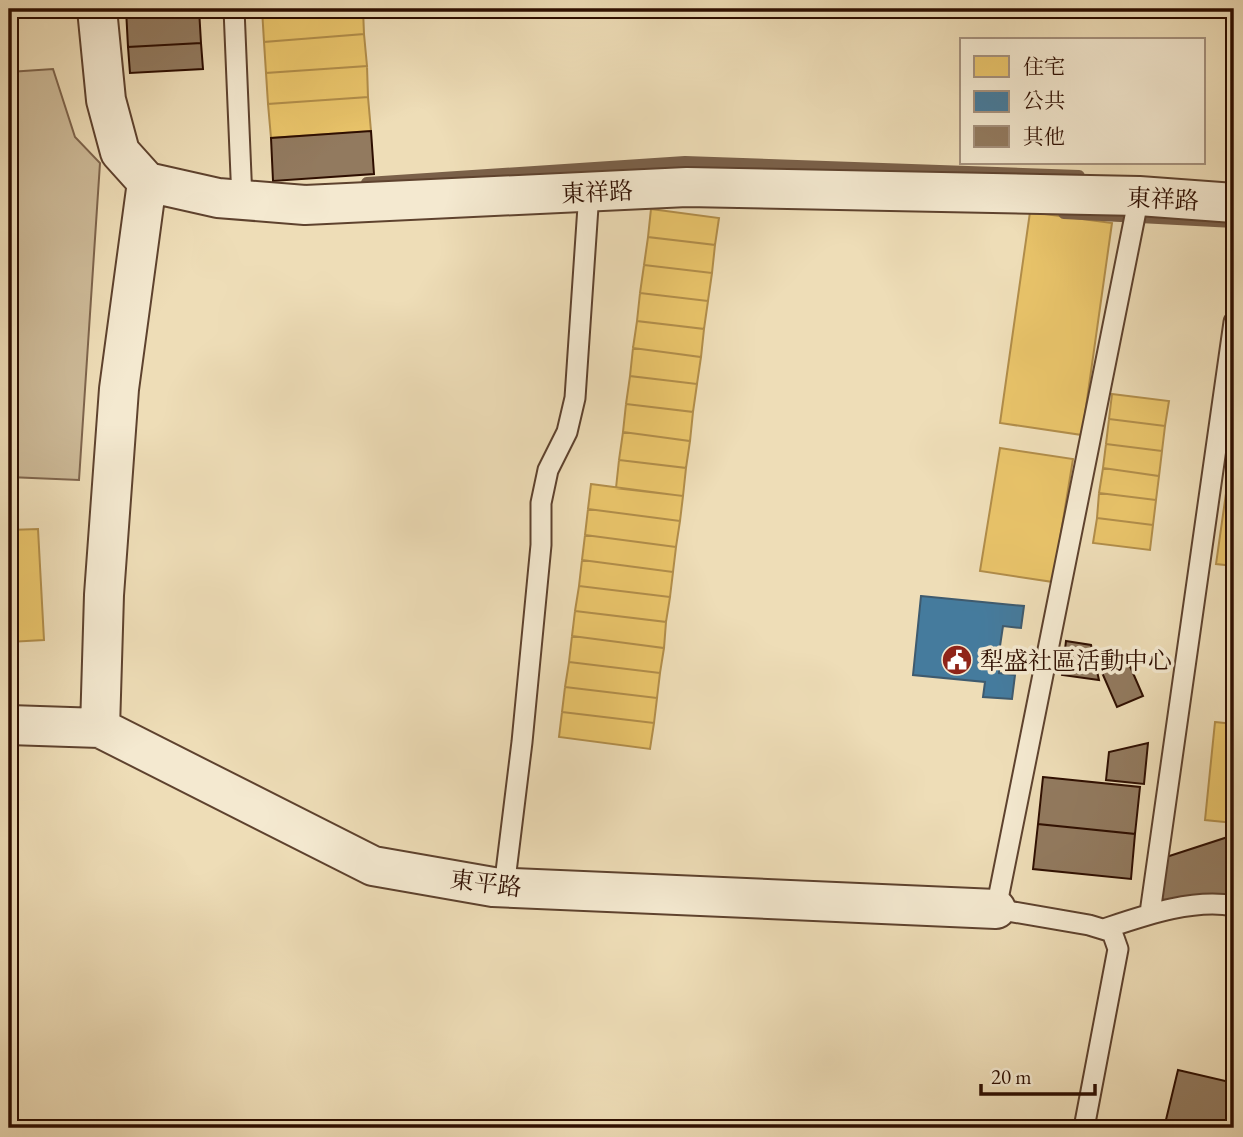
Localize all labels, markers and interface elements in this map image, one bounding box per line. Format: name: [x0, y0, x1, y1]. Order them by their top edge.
legend: [960, 38, 1204, 164]
text: 住宅: [1023, 53, 1065, 80]
text: 公共: [1023, 87, 1065, 114]
text: 其他: [1023, 123, 1065, 150]
street label: 東祥路: [560, 175, 634, 209]
street label: 東祥路: [1126, 182, 1200, 216]
public building icon: 犁盛社區活動中心: [940, 643, 974, 677]
place label: 犁盛社區活動中心: [980, 645, 1172, 676]
street label: 東平路: [448, 863, 524, 903]
scale bar: [981, 1053, 1094, 1097]
text: 20 m: [991, 1063, 1032, 1090]

